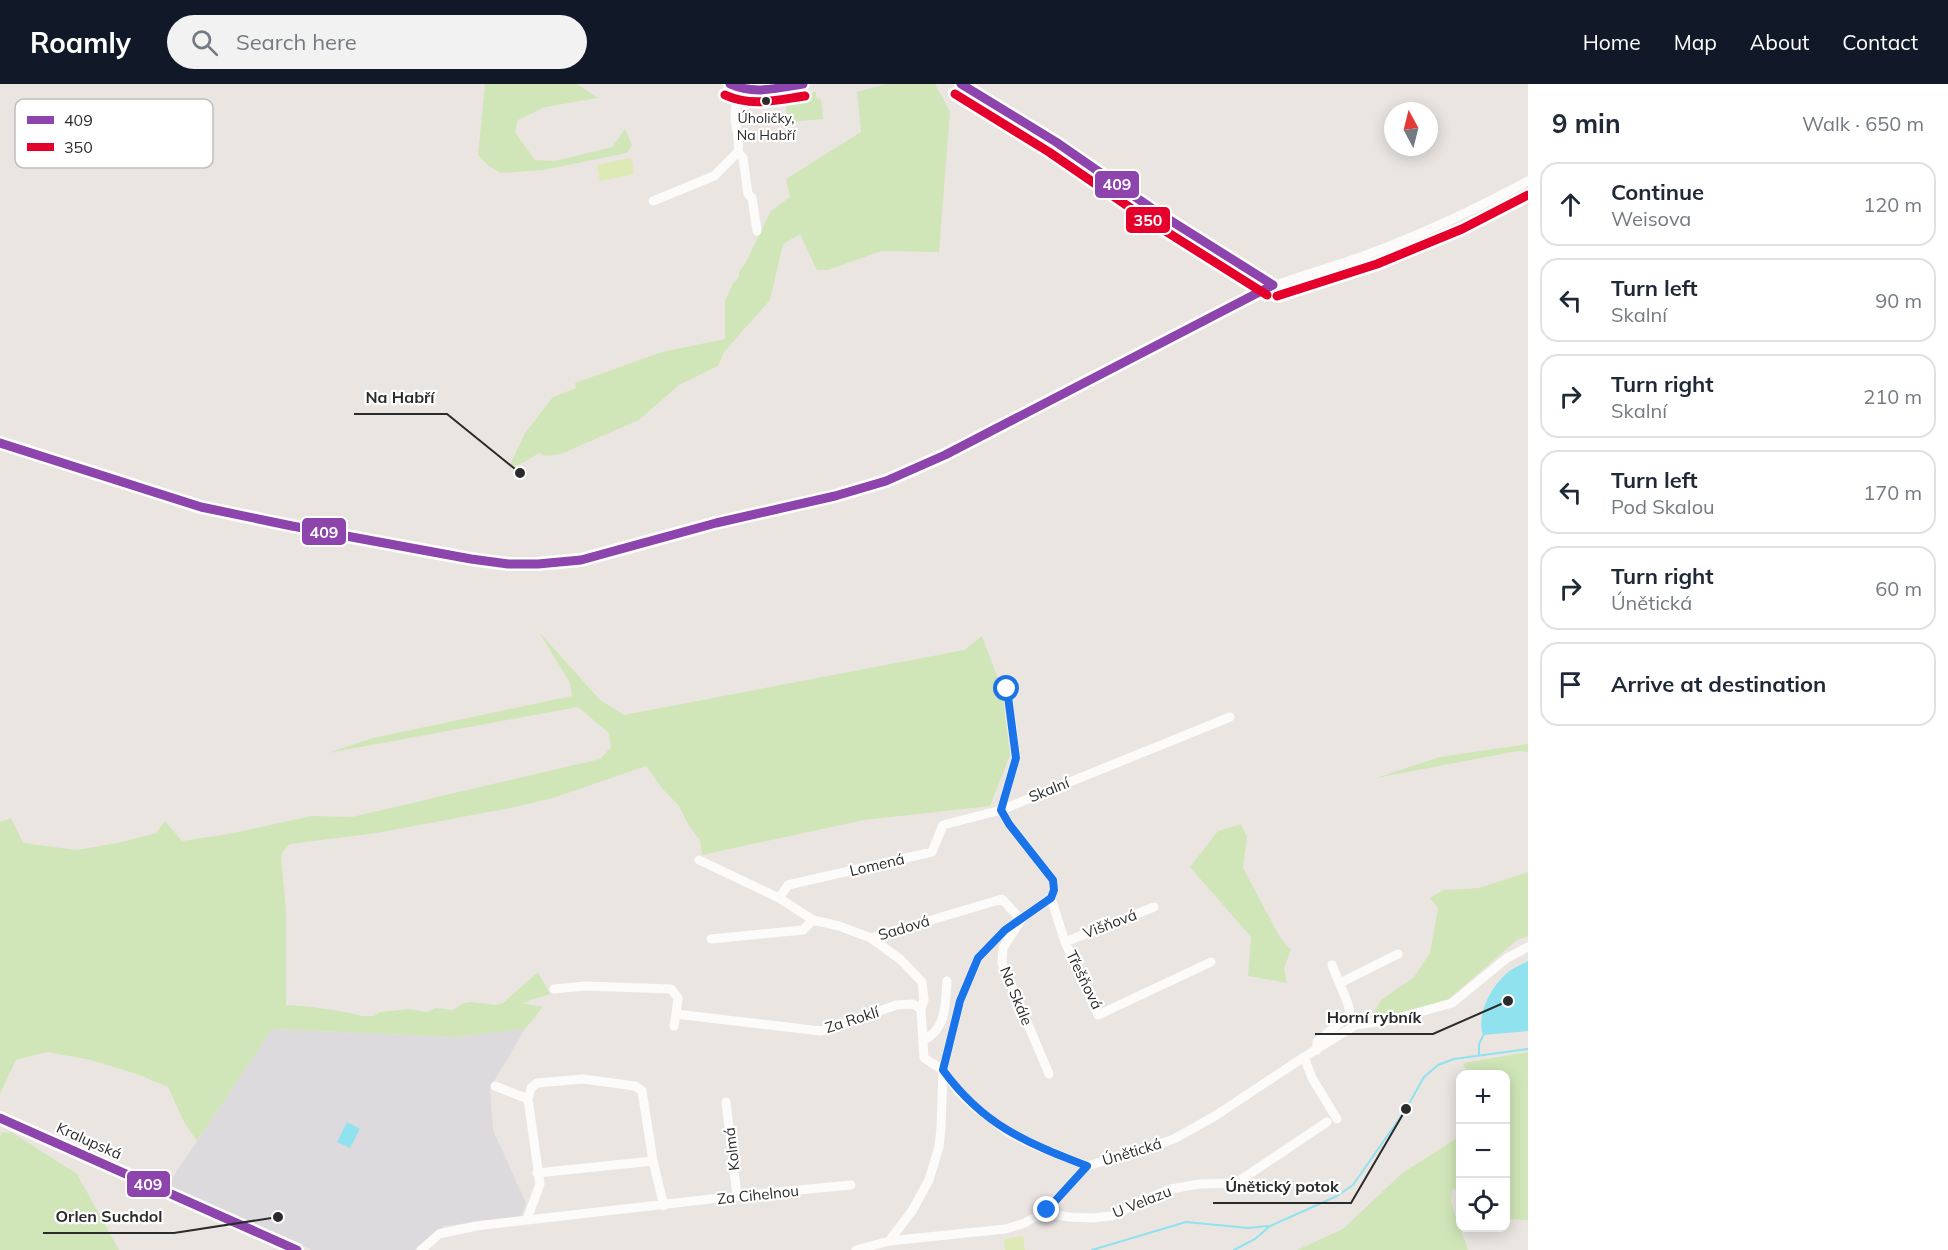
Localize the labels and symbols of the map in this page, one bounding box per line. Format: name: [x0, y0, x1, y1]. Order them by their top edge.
marker: Úholičky, Na Habří: [760, 95, 772, 107]
legend: [15, 99, 213, 168]
north arrow: [1384, 102, 1438, 156]
place label: Úholičky, Na Habří: [737, 109, 796, 144]
text: 409: [64, 110, 93, 130]
text: 350: [64, 137, 93, 157]
line badge: 409: [1094, 170, 1140, 199]
text: 409: [1103, 174, 1131, 194]
line badge: 350: [1125, 206, 1171, 234]
text: 350: [1134, 210, 1162, 230]
callout: Na Habří: [354, 380, 447, 414]
text: Na Habří: [365, 387, 436, 407]
line badge: 409: [301, 517, 347, 546]
text: 409: [310, 522, 338, 542]
route start: [993, 675, 1019, 701]
street label: Skalní: [1026, 772, 1073, 806]
street label: Lomená: [848, 849, 906, 880]
street label: Višňová: [1080, 905, 1139, 942]
street label: Sadová: [876, 911, 932, 944]
street label: Třešňová: [1062, 947, 1107, 1012]
street label: Na Skále: [996, 964, 1037, 1028]
callout: Horní rybník: [1315, 1000, 1433, 1034]
street label: Za Roklí: [823, 1001, 882, 1037]
text: Horní rybník: [1327, 1007, 1423, 1027]
street label: Kralupská: [54, 1118, 125, 1163]
street label: Kolmá: [719, 1126, 744, 1172]
street label: Únětická: [1100, 1134, 1164, 1170]
callout: Únětický potok: [1213, 1169, 1351, 1203]
line badge: 409: [126, 1170, 171, 1198]
text: 409: [134, 1174, 162, 1194]
text: Únětický potok: [1225, 1176, 1340, 1196]
street label: Za Cihelnou: [716, 1181, 800, 1208]
street label: U Velazu: [1110, 1181, 1174, 1222]
route end: [1033, 1196, 1059, 1222]
callout: Orlen Suchdol: [43, 1199, 174, 1233]
text: Orlen Suchdol: [56, 1206, 163, 1226]

